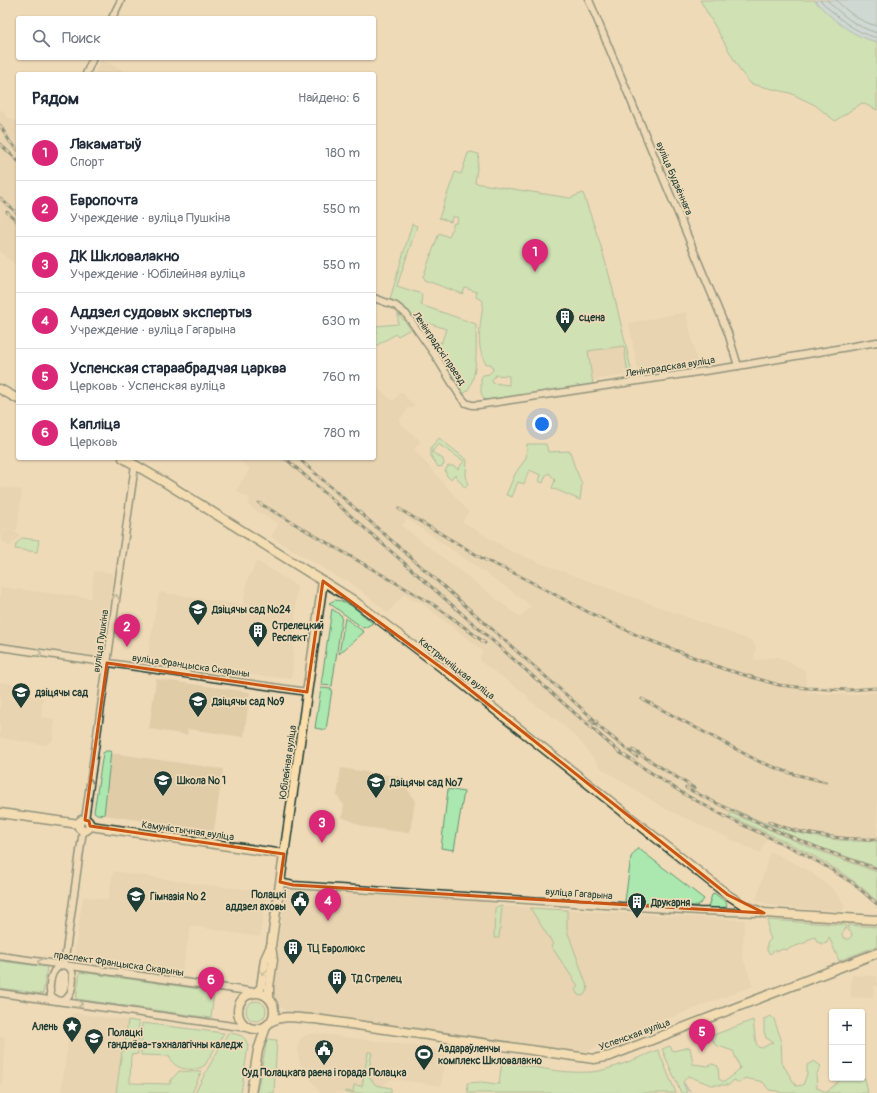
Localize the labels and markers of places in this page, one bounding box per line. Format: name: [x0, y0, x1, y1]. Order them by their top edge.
pin: 1: [522, 239, 548, 272]
building icon: сцена: [554, 306, 576, 334]
place label: сцена: [578, 312, 605, 324]
school or university icon: Дзіцячы сад №24: [187, 598, 209, 626]
place label: Дзіцячы сад №24: [211, 604, 291, 616]
pin: 2: [114, 614, 140, 647]
building icon: Стрелецкий Респект: [247, 620, 269, 648]
place label: Стрелецкий Респект: [272, 620, 324, 644]
school or university icon: дзіцячы сад: [10, 681, 32, 709]
place label: дзіцячы сад: [34, 687, 89, 699]
school or university icon: Дзіцячы сад №9: [187, 690, 209, 718]
place label: Дзіцячы сад №9: [211, 696, 284, 708]
school or university icon: Школа № 1: [152, 769, 174, 797]
school or university icon: Дзіцячы сад №7: [365, 771, 387, 799]
place label: Школа № 1: [176, 775, 226, 787]
place label: Дзіцячы сад №7: [389, 777, 463, 789]
pin: 3: [309, 810, 335, 843]
school or university icon: Гімназія № 2: [125, 885, 147, 913]
pin: 4: [315, 888, 341, 921]
place label: Полацкі аддзел аховы: [226, 889, 287, 913]
public building icon: Полацкі аддзел аховы: [289, 889, 311, 917]
place label: Гімназія № 2: [150, 891, 207, 903]
building icon: Друкарня: [626, 891, 648, 919]
place label: Друкарня: [650, 897, 691, 909]
building icon: ТЦ Евролюкс: [282, 937, 304, 965]
place label: ТЦ Евролюкс: [306, 943, 365, 955]
pin: 6: [198, 967, 224, 1000]
building icon: ТД Стрелец: [326, 967, 348, 995]
place label: ТД Стрелец: [350, 973, 403, 985]
place icon: Алень: [61, 1015, 83, 1043]
pin: 5: [689, 1019, 715, 1052]
place label: Алень: [32, 1021, 58, 1033]
school or university icon: Полацкі гандлёва-тэхналагічны каледж: [83, 1027, 105, 1055]
place label: Полацкі гандлёва-тэхналагічны каледж: [107, 1027, 243, 1051]
public building icon: Суд Полацкага раена і горада Полацка: [313, 1038, 335, 1066]
sports icon: Аздараўленчы комплекс Шкловалакно: [413, 1043, 435, 1071]
place label: Аздараўленчы комплекс Шкловалакно: [438, 1043, 542, 1067]
place label: Суд Полацкага раена і горада Полацка: [242, 1067, 407, 1079]

